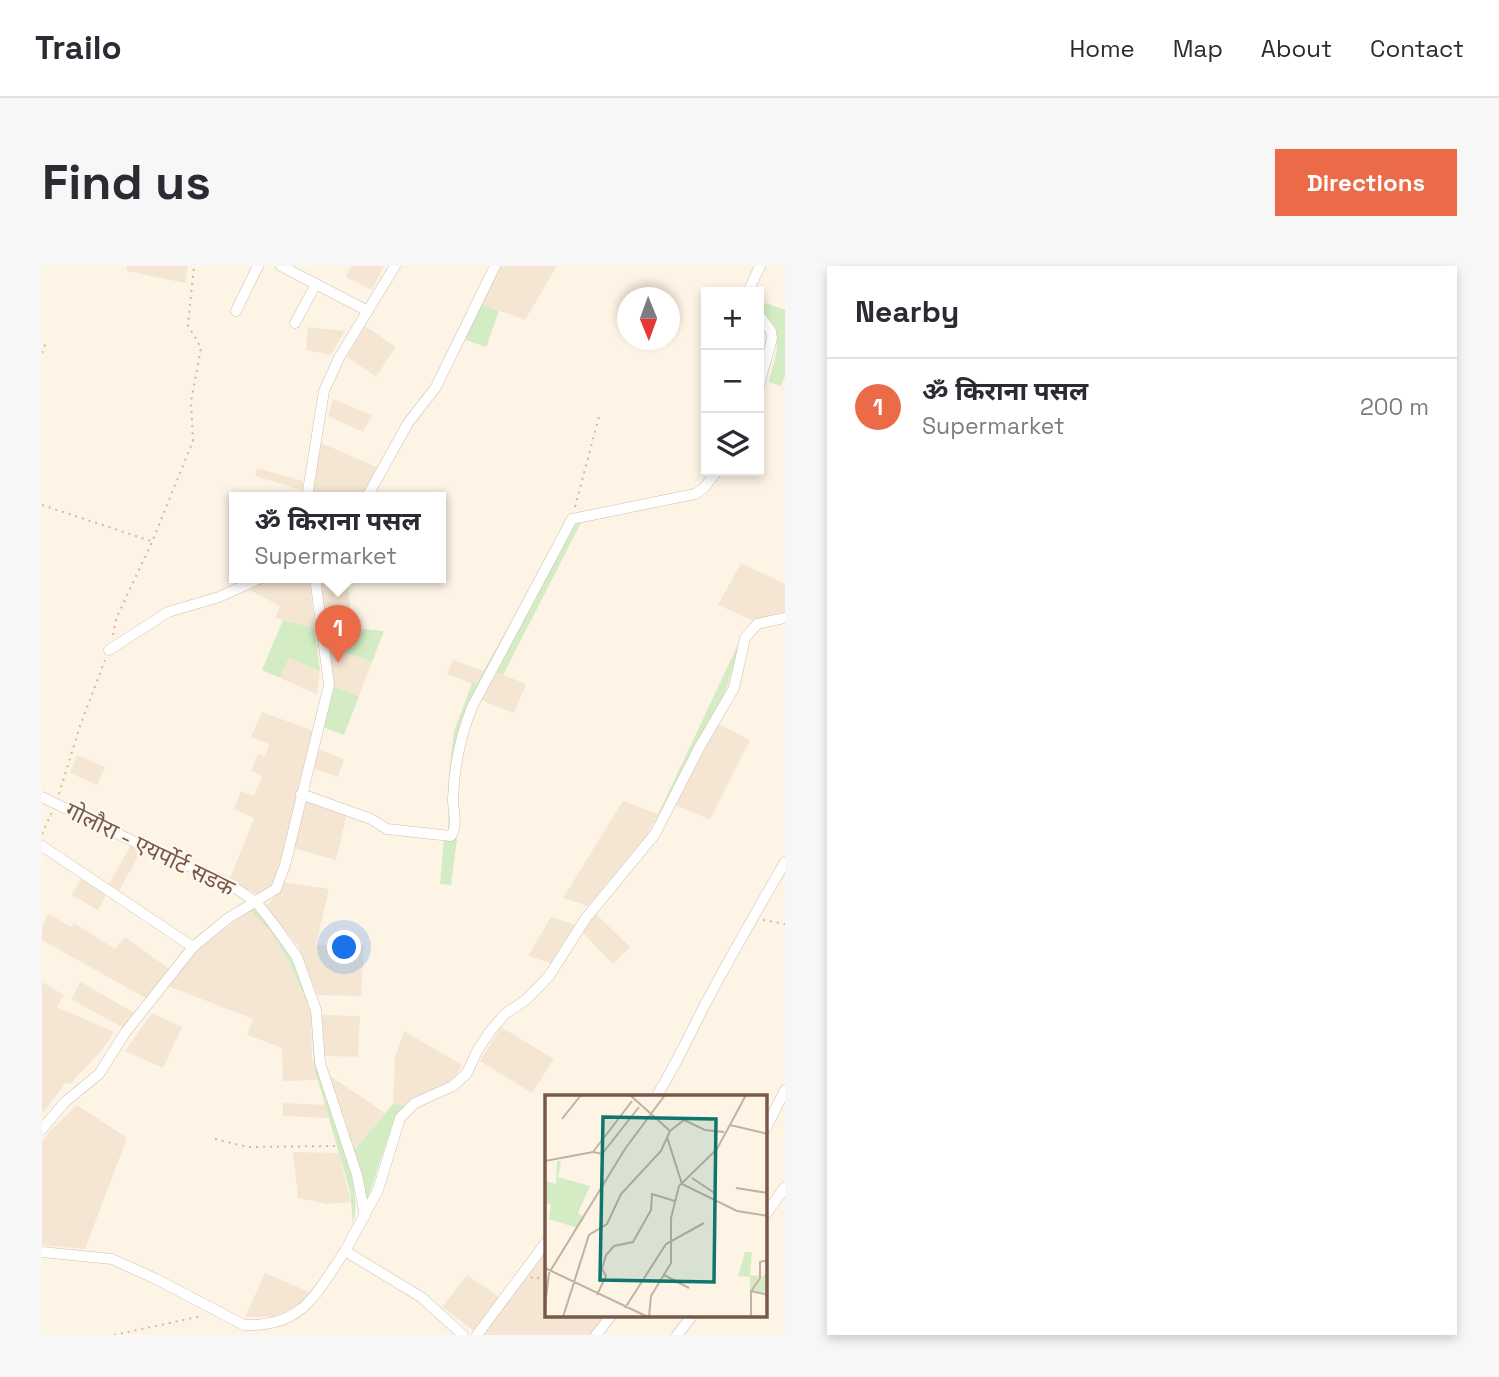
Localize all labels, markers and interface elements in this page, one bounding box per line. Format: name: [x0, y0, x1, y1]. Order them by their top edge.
text: Trailo: [35, 27, 122, 69]
text: Home: [1069, 33, 1135, 64]
text: Map: [1173, 33, 1223, 64]
text: About: [1261, 33, 1332, 64]
text: Contact: [1370, 33, 1464, 64]
button: Directions: [1275, 149, 1457, 216]
text: Find us: [42, 151, 211, 213]
north arrow: [617, 287, 680, 350]
map controls: [701, 287, 764, 476]
button: +: [701, 287, 764, 350]
text: Nearby: [855, 292, 959, 331]
button: −: [701, 350, 764, 413]
text: ॐ किराना पसल: [922, 374, 1088, 408]
text: 1: [873, 392, 883, 422]
text: 200 m: [1360, 392, 1429, 422]
text: Supermarket: [922, 411, 1064, 441]
button: layers: [701, 413, 764, 476]
popup: [229, 492, 446, 583]
text: ॐ किराना पसल: [254, 504, 421, 538]
text: Supermarket: [254, 541, 397, 571]
pin: 1: [315, 605, 361, 663]
street label: गोलौरा - एयर्पोर्ट सडक: [60, 795, 241, 904]
your location: [327, 930, 361, 964]
inset map: [545, 1095, 768, 1318]

